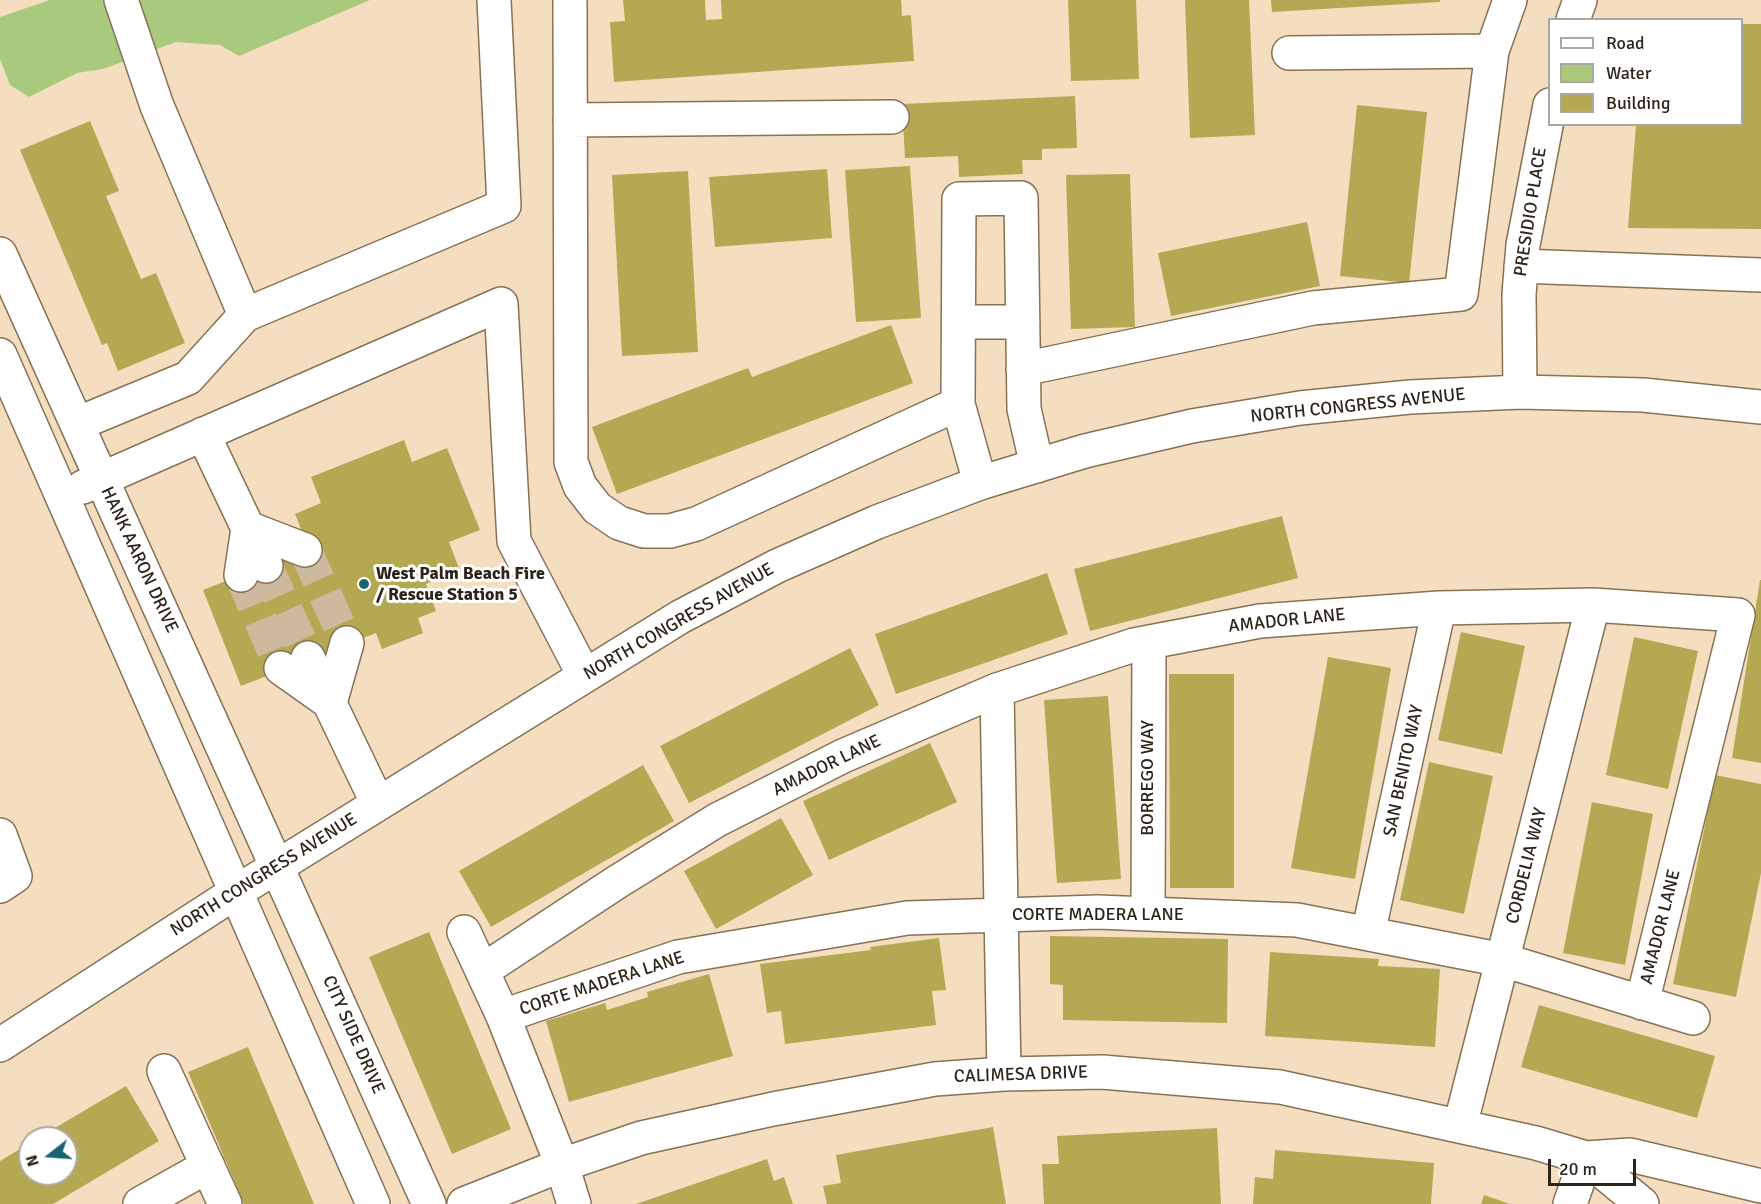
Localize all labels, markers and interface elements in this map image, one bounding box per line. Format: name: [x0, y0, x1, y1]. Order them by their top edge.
legend: [1548, 18, 1743, 126]
text: Road: [1606, 32, 1645, 54]
text: Water: [1606, 62, 1651, 84]
text: Building: [1606, 92, 1670, 114]
street label: PRESIDIO PLACE: [1510, 146, 1552, 278]
street label: NORTH CONGRESS AVENUE: [1249, 384, 1467, 428]
street label: HANK AARON DRIVE: [96, 483, 182, 637]
street label: NORTH CONGRESS AVENUE: [580, 559, 778, 685]
place label: West Palm Beach Fire / Rescue Station 5: [376, 563, 545, 606]
marker: West Palm Beach Fire / Rescue Station 5: [357, 577, 371, 591]
street label: AMADOR LANE: [1227, 604, 1347, 638]
street label: SAN BENITO WAY: [1380, 703, 1428, 839]
street label: BORREGO WAY: [1137, 720, 1159, 836]
street label: AMADOR LANE: [769, 731, 885, 801]
street label: CORDELIA WAY: [1502, 806, 1552, 926]
street label: NORTH CONGRESS AVENUE: [167, 809, 361, 941]
street label: AMADOR LANE: [1636, 867, 1686, 987]
street label: CORTE MADERA LANE: [1012, 904, 1184, 926]
street label: CORTE MADERA LANE: [517, 947, 687, 1021]
street label: CITY SIDE DRIVE: [317, 972, 389, 1098]
street label: CALIMESA DRIVE: [953, 1062, 1089, 1088]
north arrow: [18, 1126, 78, 1186]
scale bar: [1551, 1147, 1640, 1185]
text: N: [22, 1152, 44, 1169]
text: 20 m: [1559, 1158, 1597, 1180]

